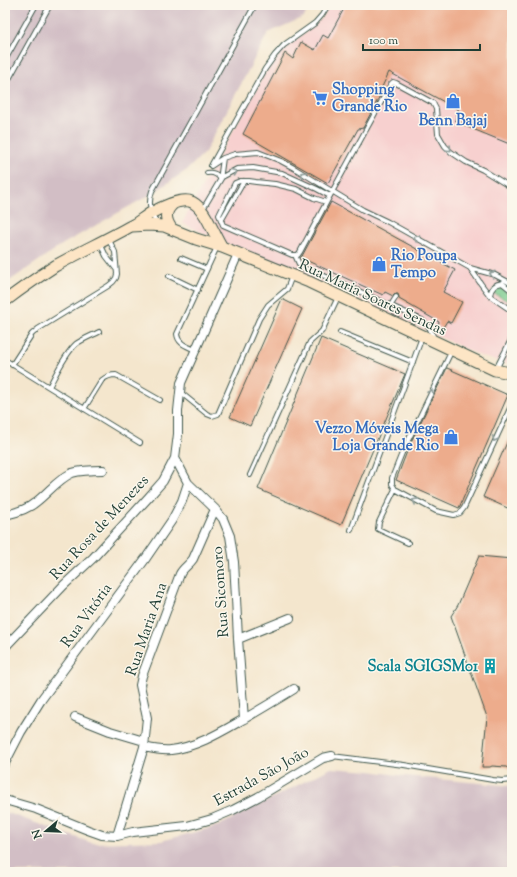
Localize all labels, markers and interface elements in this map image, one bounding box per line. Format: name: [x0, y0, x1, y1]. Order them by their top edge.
scale bar: [363, 26, 480, 52]
text: 100 m: [369, 32, 398, 50]
place label: Shopping Grande Rio: [332, 80, 407, 118]
supermarket icon: Shopping Grande Rio: [311, 89, 329, 107]
shop icon: Benn Bajaj: [444, 92, 462, 110]
place label: Benn Bajaj: [419, 111, 487, 132]
one-way arrow: [444, 144, 451, 152]
one-way arrow: [231, 168, 238, 176]
one-way arrow: [300, 171, 307, 178]
one-way arrow: [413, 236, 420, 243]
place label: Rio Poupa Tempo: [391, 246, 457, 284]
street label: Rua Maria Soares Sendas: [295, 255, 450, 342]
shop icon: Rio Poupa Tempo: [370, 255, 388, 273]
one-way arrow: [489, 271, 496, 279]
one-way arrow: [426, 389, 434, 396]
place label: Vezzo Móveis Mega Loja Grande Rio: [315, 419, 439, 457]
shop icon: Vezzo Móveis Mega Loja Grande Rio: [442, 428, 460, 446]
one-way arrow: [492, 435, 500, 443]
street label: Rua Rosa de Menezes: [46, 471, 155, 585]
one-way arrow: [412, 498, 420, 505]
street label: Rua Sicomoro: [208, 546, 235, 638]
street label: Rua Vitória: [57, 579, 118, 652]
street label: Rua Maria Ana: [122, 580, 173, 679]
place label: Scala SGIGSM01: [367, 657, 479, 678]
building icon: Scala SGIGSM01: [481, 657, 499, 675]
street label: Estrada São João: [210, 743, 313, 812]
north arrow: [26, 811, 66, 851]
text: N: [28, 827, 47, 842]

